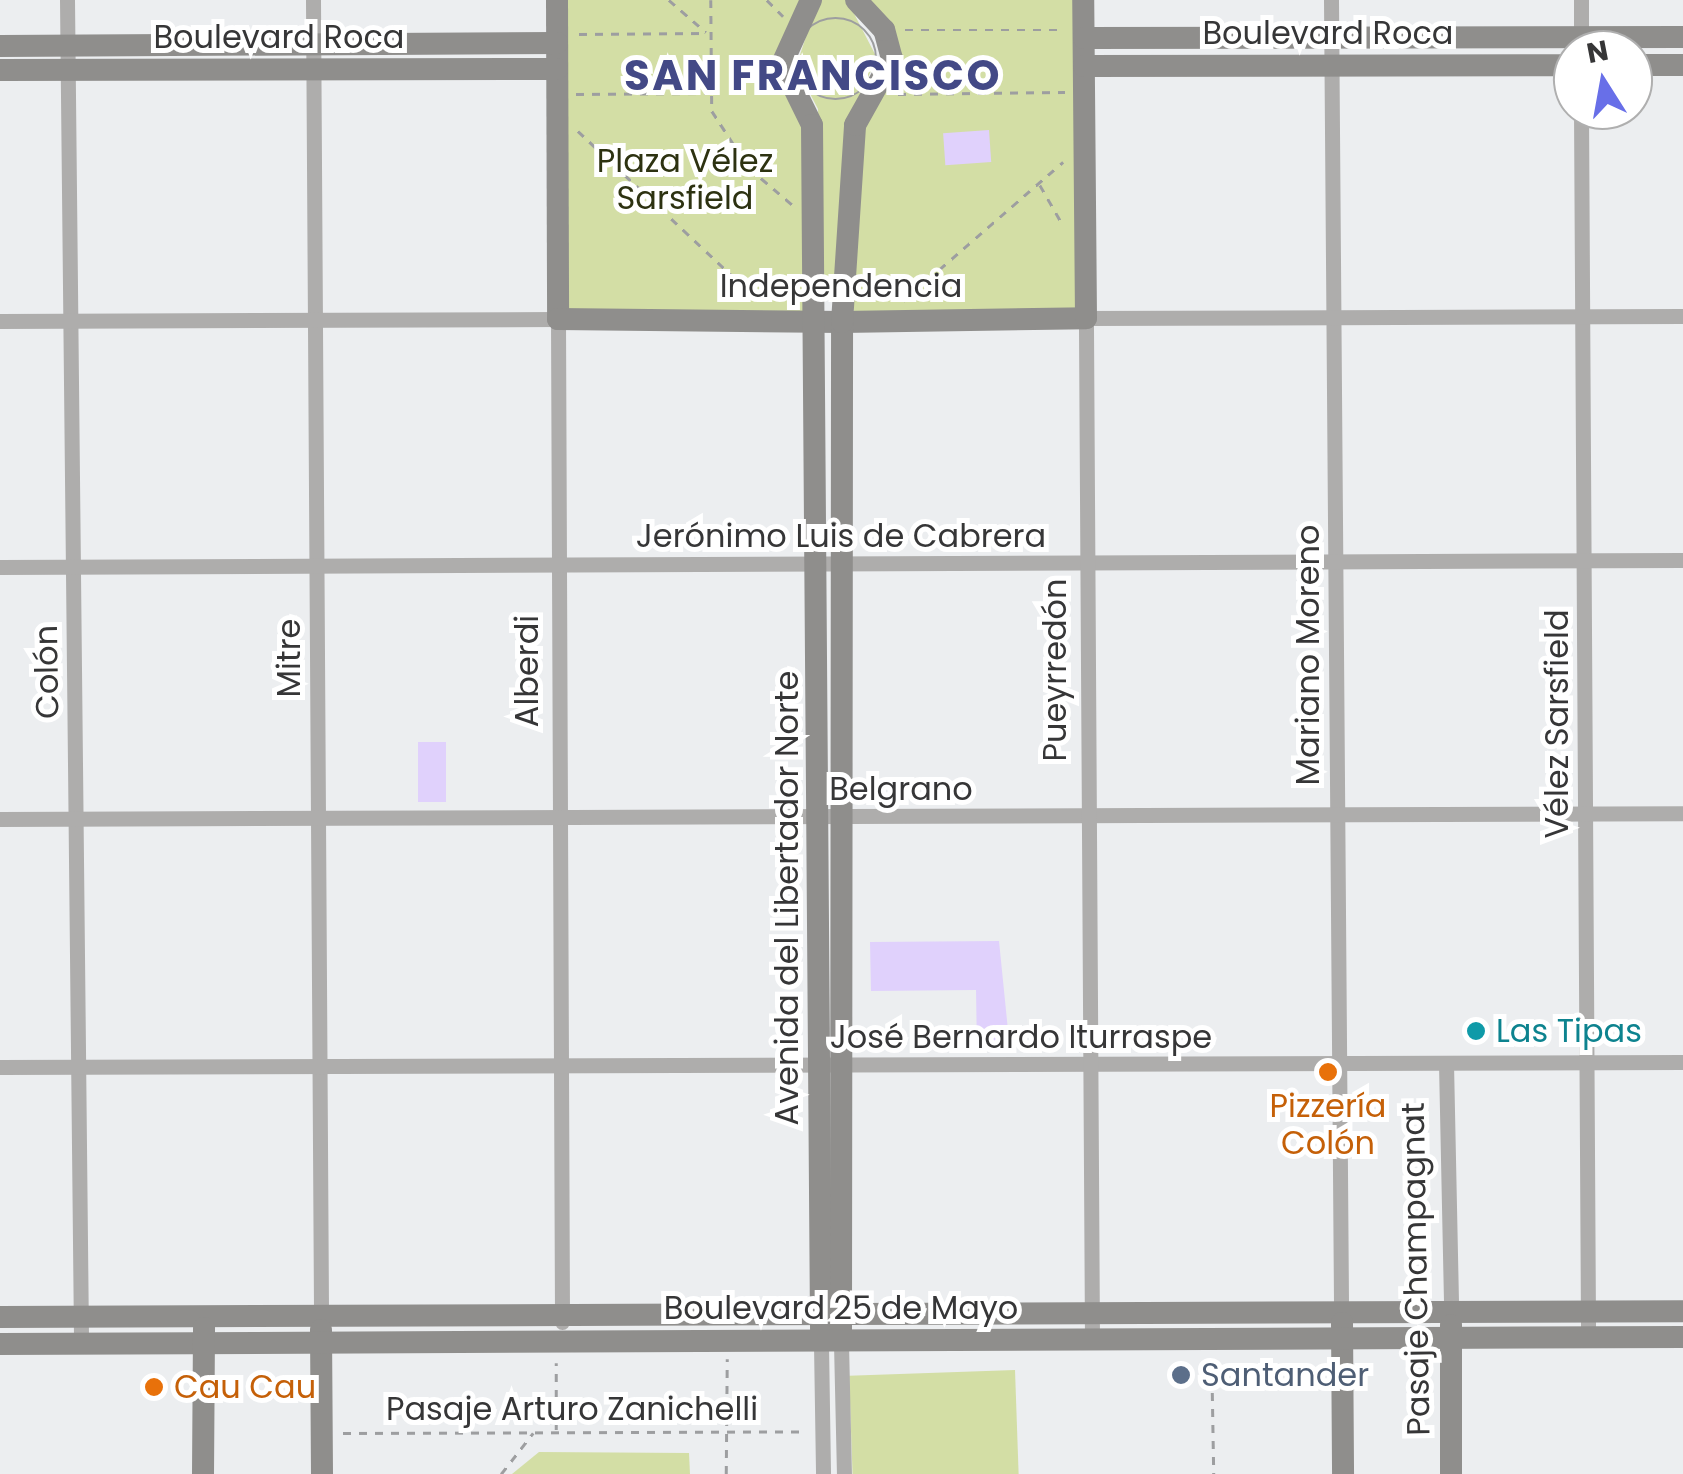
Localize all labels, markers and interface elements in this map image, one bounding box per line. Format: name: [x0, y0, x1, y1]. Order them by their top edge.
street label: Boulevard Roca: [1203, 14, 1453, 52]
street label: Boulevard Roca: [154, 18, 404, 56]
north arrow: [1553, 30, 1653, 130]
text: N: [1584, 31, 1612, 73]
district label: SAN FRANCISCO: [624, 51, 1002, 101]
park label: Plaza Vélez Sarsfield: [597, 143, 773, 218]
street label: Independencia: [720, 267, 962, 305]
street label: Jerónimo Luis de Cabrera: [636, 517, 1046, 555]
street label: Mariano Moreno: [1289, 525, 1327, 785]
street label: Pueyrredón: [1036, 578, 1074, 762]
street label: Vélez Sarsfield: [1538, 609, 1576, 839]
street label: Alberdi: [508, 615, 546, 727]
street label: Mitre: [270, 619, 308, 697]
street label: Colón: [27, 625, 67, 719]
street label: Avenida del Libertador Norte: [768, 671, 806, 1125]
street label: Belgrano: [829, 770, 973, 808]
place label: Las Tipas: [1496, 1012, 1642, 1050]
street label: José Bernardo Iturraspe: [830, 1018, 1212, 1056]
marker: Las Tipas: [1465, 1020, 1487, 1042]
marker: Pizzería Colón: [1317, 1061, 1339, 1083]
place label: Pizzería Colón: [1270, 1088, 1386, 1163]
street label: Pasaje Champagnat: [1394, 1102, 1438, 1436]
street label: Boulevard 25 de Mayo: [664, 1289, 1018, 1327]
place label: Santander: [1201, 1356, 1369, 1394]
marker: Santander: [1170, 1364, 1192, 1386]
place label: Cau Cau: [174, 1368, 316, 1406]
marker: Cau Cau: [143, 1376, 165, 1398]
street label: Pasaje Arturo Zanichelli: [386, 1390, 758, 1428]

